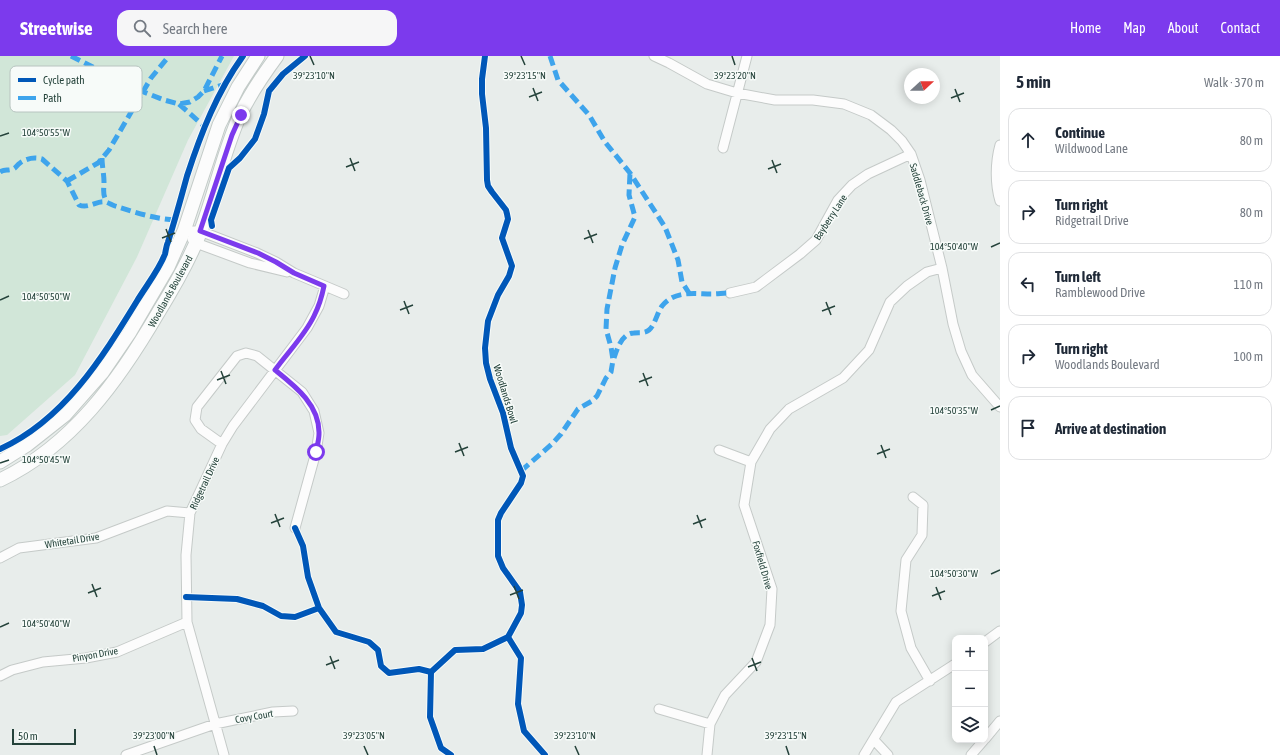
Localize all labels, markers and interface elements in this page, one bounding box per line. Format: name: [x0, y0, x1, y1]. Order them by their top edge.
search box: [117, 10, 397, 46]
text: Streetwise: [20, 17, 93, 39]
icon: search: [131, 17, 153, 39]
text: Search here: [163, 20, 227, 37]
text: Home: [1070, 20, 1101, 36]
text: Map: [1123, 20, 1146, 36]
text: About: [1168, 20, 1199, 36]
text: Contact: [1221, 20, 1260, 36]
legend: [10, 66, 142, 112]
north arrow: [904, 68, 940, 104]
text: 39°23'10"N: [293, 70, 335, 81]
text: 39°23'15"N: [504, 70, 546, 81]
text: 39°23'20"N: [714, 70, 756, 81]
text: 5 min: [1016, 72, 1051, 92]
text: Cycle path: [43, 74, 85, 86]
text: Walk · 370 m: [1204, 75, 1264, 90]
text: Path: [43, 92, 62, 104]
route end: [232, 106, 250, 124]
text: Continue: [1055, 124, 1105, 141]
text: 104°50'55"W: [22, 127, 71, 138]
icon: ahead: [1017, 129, 1039, 151]
text: 80 m: [1240, 133, 1263, 148]
text: Wildwood Lane: [1055, 141, 1128, 156]
street label: Saddleback Drive: [907, 162, 936, 227]
street label: Bayberry Lane: [812, 192, 849, 242]
text: Turn right: [1055, 196, 1108, 213]
icon: right: [1017, 201, 1039, 223]
text: 80 m: [1240, 205, 1263, 220]
text: Ridgetrail Drive: [1055, 213, 1129, 228]
text: 104°50'40"W: [930, 241, 979, 252]
street label: Woodlands Boulevard: [146, 253, 195, 329]
text: Turn left: [1055, 268, 1101, 285]
icon: left: [1017, 273, 1039, 295]
text: 110 m: [1234, 277, 1263, 292]
text: Ramblewood Drive: [1055, 285, 1145, 300]
text: 104°50'50"W: [22, 291, 71, 302]
text: Turn right: [1055, 340, 1108, 357]
icon: right: [1017, 345, 1039, 367]
text: 100 m: [1234, 349, 1263, 364]
text: Woodlands Boulevard: [1055, 357, 1160, 372]
street label: Woodlands Bowl: [491, 363, 520, 425]
text: 104°50'35"W: [930, 405, 979, 416]
icon: arrive: [1017, 417, 1039, 439]
text: Arrive at destination: [1055, 420, 1166, 437]
route start: [307, 443, 325, 461]
text: 104°50'45"W: [22, 454, 71, 465]
street label: Ridgetrail Drive: [187, 455, 222, 511]
street label: Whitetail Drive: [44, 531, 101, 550]
street label: Foxfield Drive: [750, 540, 775, 591]
text: 104°50'30"W: [930, 568, 979, 579]
text: 104°50'40"W: [22, 618, 71, 629]
map controls: [952, 635, 988, 743]
button: +: [952, 635, 988, 671]
street label: Pinyon Drive: [71, 645, 119, 664]
button: −: [952, 671, 988, 707]
button: layers: [952, 707, 988, 743]
street label: Covy Court: [234, 708, 274, 725]
scale bar: [12, 727, 76, 746]
text: 50 m: [18, 730, 38, 742]
text: 39°23'00"N: [133, 730, 175, 741]
text: 39°23'05"N: [343, 730, 385, 741]
text: 39°23'10"N: [554, 730, 596, 741]
text: 39°23'15"N: [765, 730, 807, 741]

